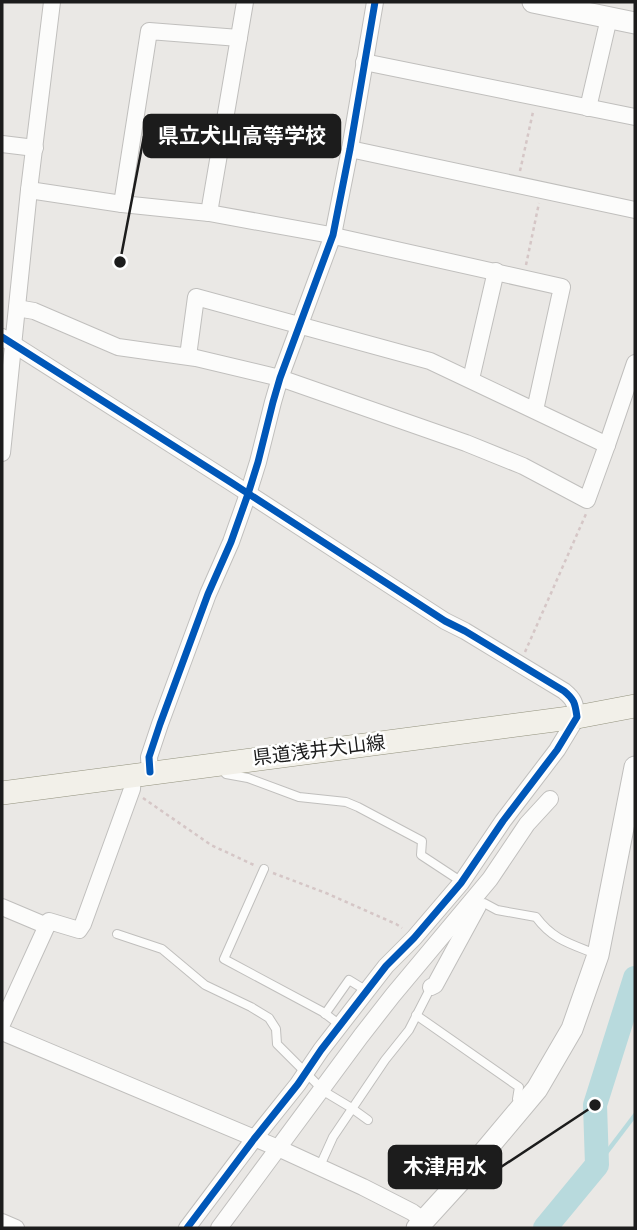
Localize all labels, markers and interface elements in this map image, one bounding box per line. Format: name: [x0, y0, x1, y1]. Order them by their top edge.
callout: 県立犬山高等学校: [144, 115, 340, 157]
text: 県立犬山高等学校: [158, 123, 326, 149]
street label: 県道浅井犬山線: [252, 730, 386, 770]
callout: 木津用水: [389, 1146, 501, 1188]
text: 木津用水: [403, 1154, 487, 1180]

